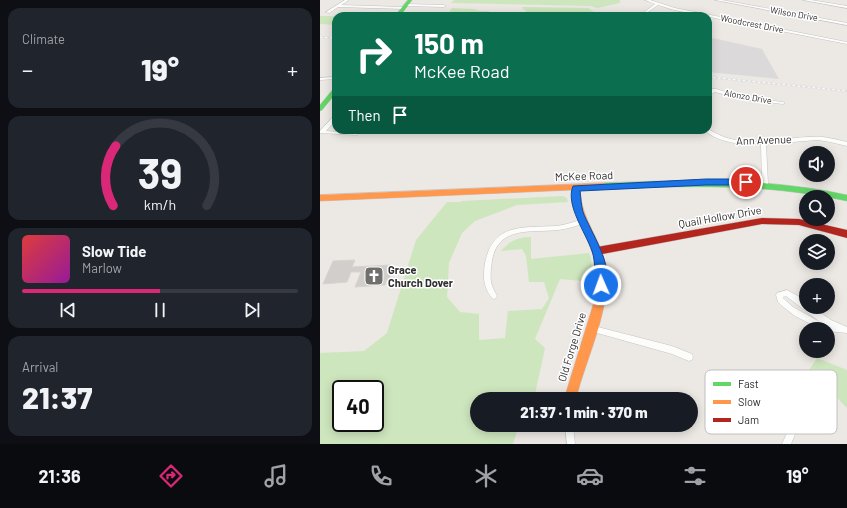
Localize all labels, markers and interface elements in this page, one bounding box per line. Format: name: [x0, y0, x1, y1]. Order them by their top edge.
street label: Wilson Drive: [769, 4, 819, 23]
street label: Woodcrest Drive: [720, 12, 785, 35]
text: 150 m: [414, 26, 484, 60]
icon: right: [348, 28, 400, 80]
text: Climate: [22, 31, 65, 47]
text: 19°: [141, 51, 179, 87]
text: −: [22, 56, 33, 82]
text: +: [287, 56, 298, 82]
text: McKee Road: [414, 60, 510, 82]
street label: Alonzo Drive: [723, 87, 773, 106]
icon: arrive: [389, 104, 411, 126]
text: Then: [348, 106, 381, 124]
street label: Ann Avenue: [736, 132, 792, 147]
map controls: [799, 146, 835, 358]
button: sound: [799, 146, 835, 182]
text: 39: [138, 147, 182, 197]
pin: [729, 165, 763, 199]
street label: McKee Road: [555, 168, 613, 183]
icon: arrive: [735, 171, 757, 193]
button: search: [799, 190, 835, 226]
text: km/h: [144, 196, 176, 213]
street label: Quail Hollow Drive: [677, 203, 763, 230]
button: layers: [799, 234, 835, 270]
text: Slow Tide: [82, 242, 146, 260]
text: Marlow: [82, 260, 122, 276]
place label: Grace Church Dover: [388, 263, 454, 289]
position arrow: [580, 264, 622, 306]
church icon: Grace Church Dover: [363, 265, 385, 287]
button: +: [799, 278, 835, 314]
icon: previous: [57, 299, 79, 321]
icon: pause: [149, 299, 171, 321]
icon: next: [241, 299, 263, 321]
street label: Old Forge Drive: [555, 311, 588, 383]
button: −: [799, 322, 835, 358]
text: Arrival: [22, 359, 58, 375]
legend: [705, 370, 837, 434]
text: Fast: [738, 377, 759, 390]
text: 21:37: [22, 379, 92, 415]
speed limit sign: 40: [332, 380, 384, 432]
text: Slow: [738, 395, 761, 408]
text: 21:37 · 1 min · 370 m: [520, 403, 648, 421]
text: Jam: [738, 413, 759, 426]
icon: directions: [157, 462, 185, 490]
icon: music: [262, 462, 290, 490]
icon: phone: [367, 462, 395, 490]
icon: climate: [472, 462, 500, 490]
icon: car: [576, 462, 604, 490]
icon: filters: [681, 462, 709, 490]
text: 21:36: [38, 465, 81, 487]
text: 19°: [786, 465, 809, 487]

